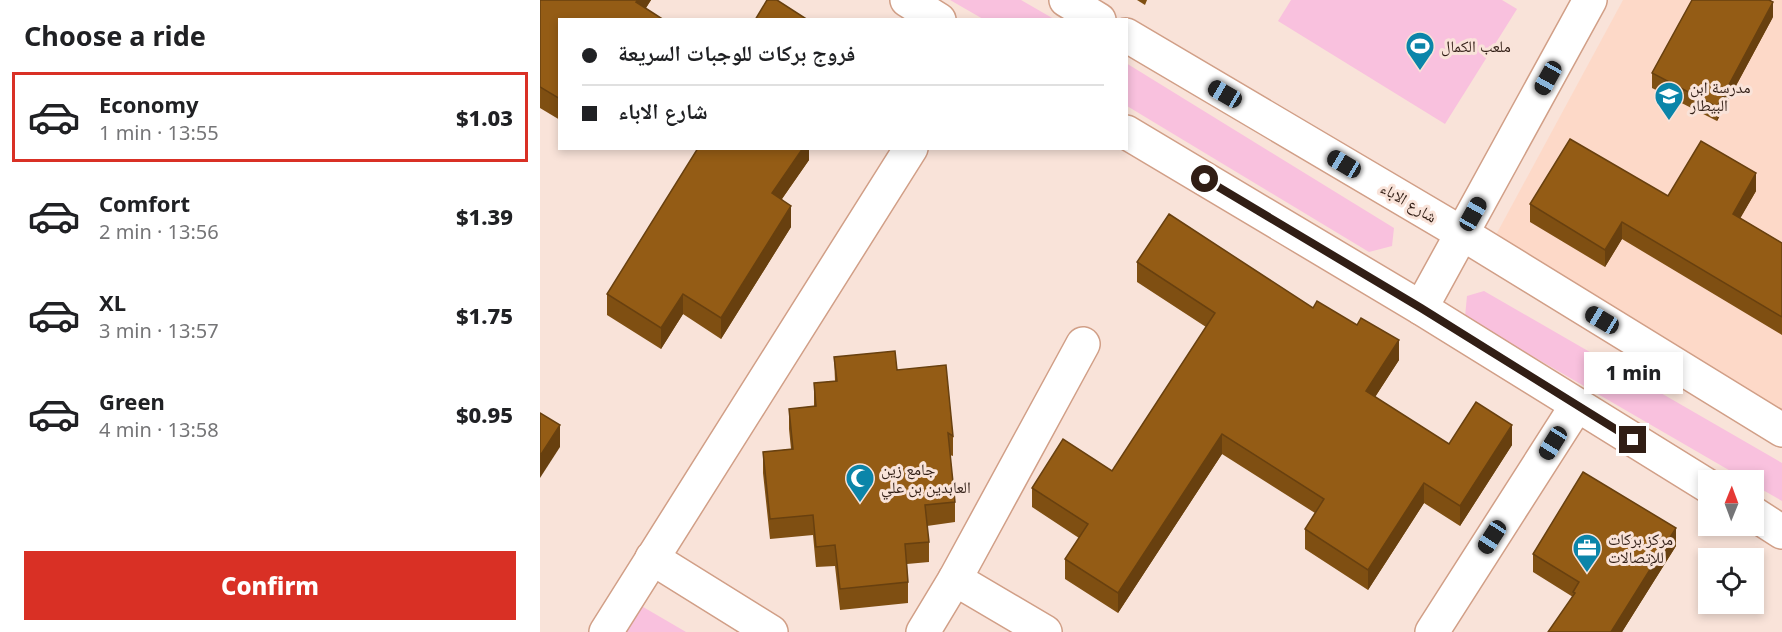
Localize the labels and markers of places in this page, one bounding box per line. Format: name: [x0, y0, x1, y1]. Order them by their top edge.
sports icon: ملعب الكمال: [1404, 30, 1436, 72]
place label: ملعب الكمال: [1441, 35, 1511, 57]
place label: مدرسة ابن البيطار: [1689, 76, 1751, 116]
school or university icon: مدرسة ابن البيطار: [1653, 80, 1685, 122]
place label: جامع زين العابدين بن علي: [881, 458, 971, 500]
mosque icon: جامع زين العابدين بن علي: [844, 462, 876, 504]
place label: مركز بركات للإتصالات: [1608, 528, 1673, 568]
office icon: مركز بركات للإتصالات: [1571, 532, 1603, 574]

